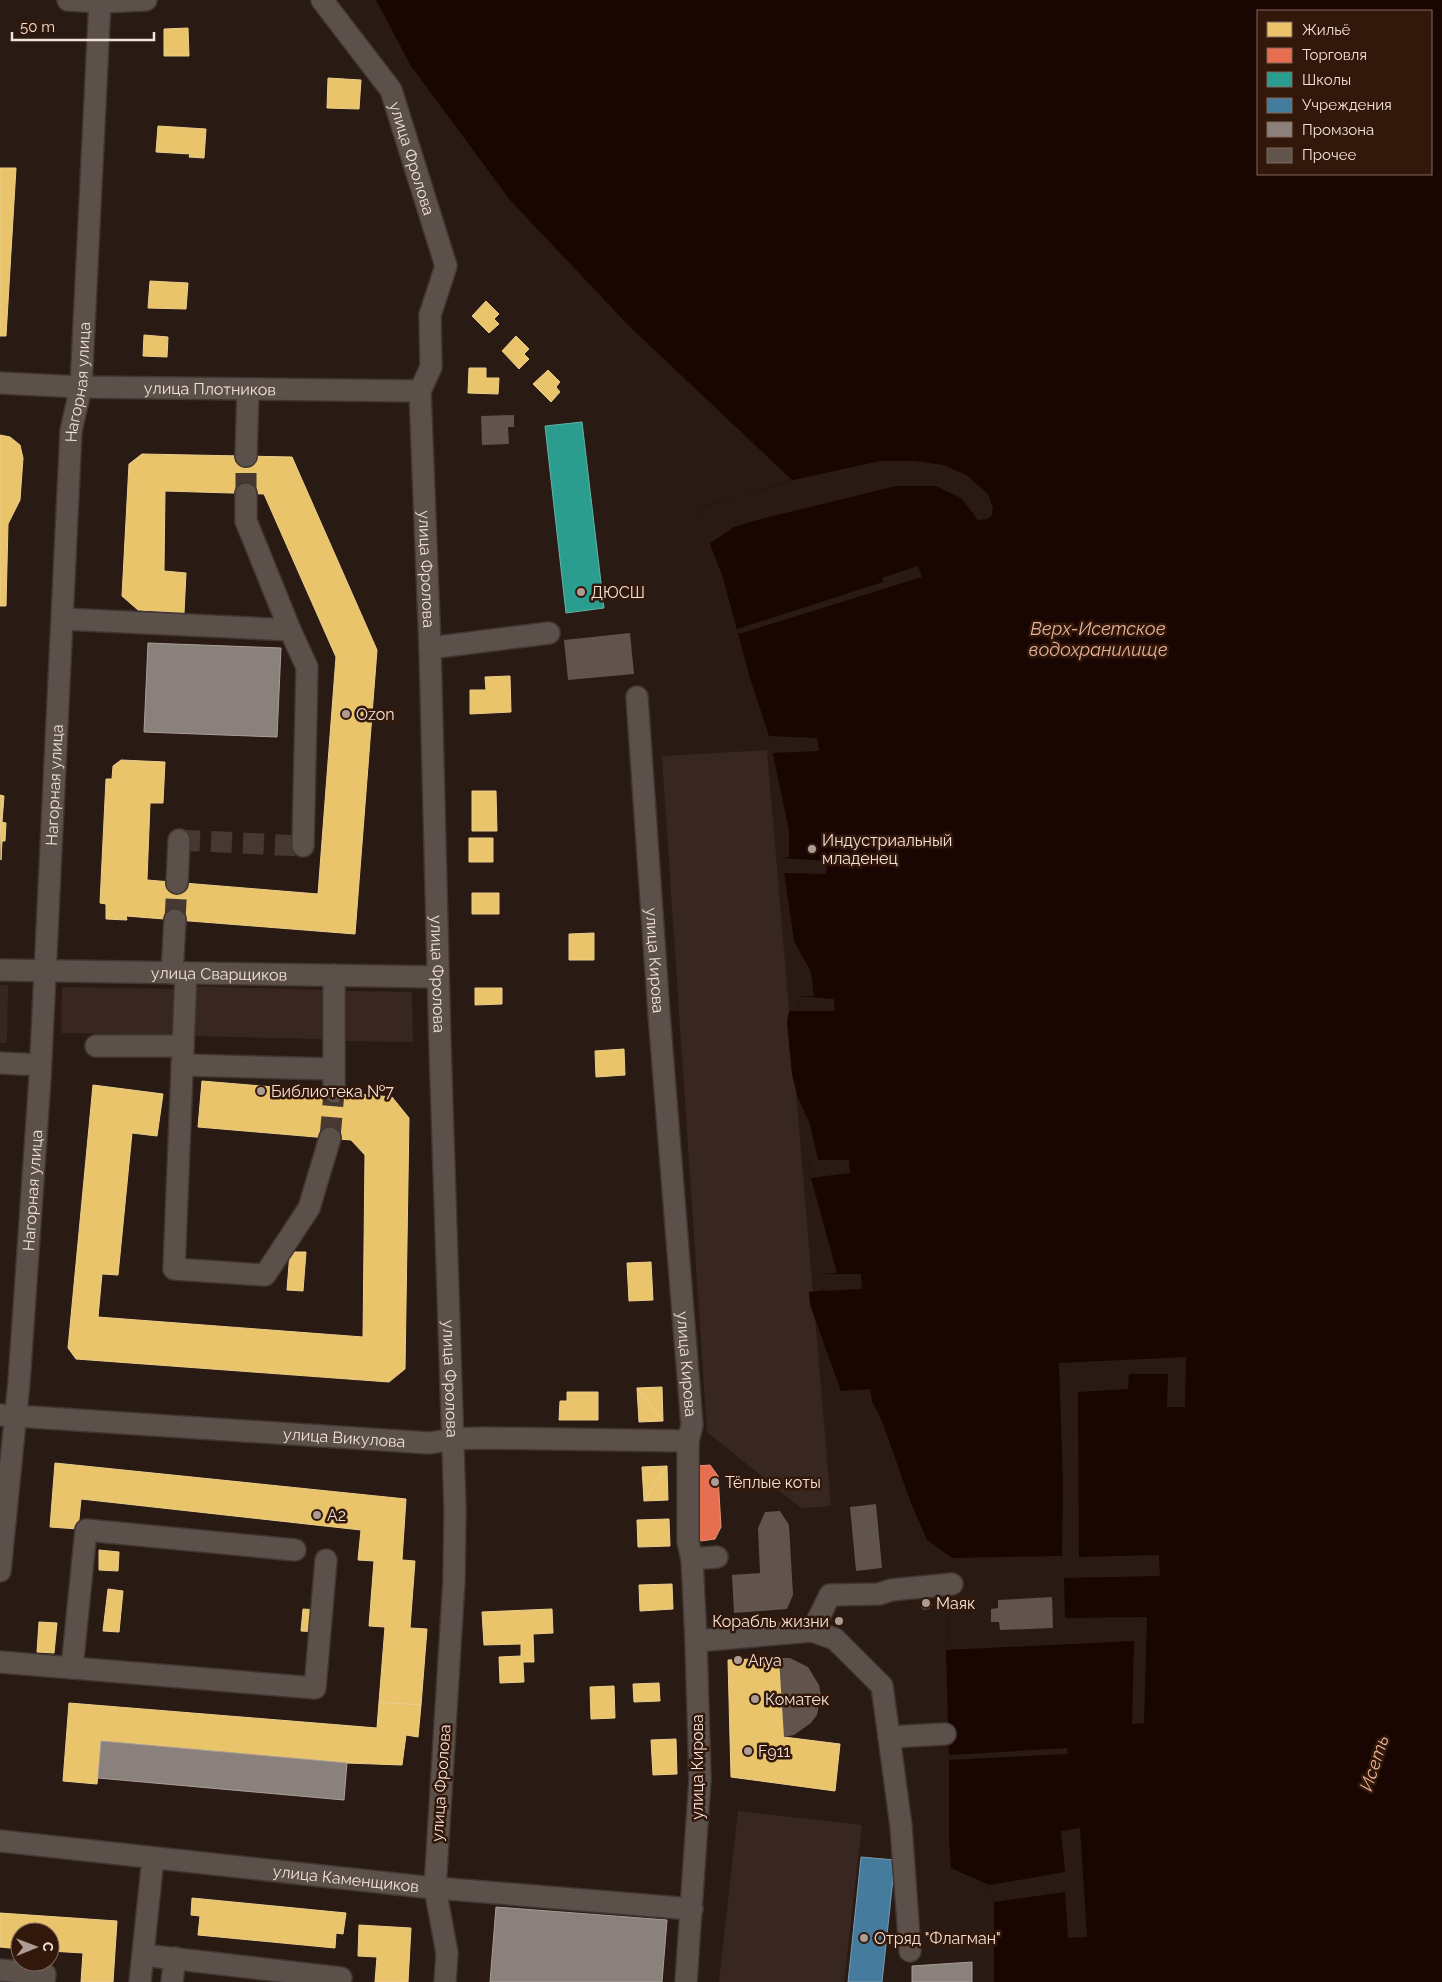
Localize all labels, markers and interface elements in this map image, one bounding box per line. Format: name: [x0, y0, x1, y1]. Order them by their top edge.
scale bar: [12, 10, 155, 42]
legend: [1257, 10, 1432, 175]
text: 50 m: [20, 18, 55, 36]
text: Жильё: [1302, 21, 1351, 39]
text: Торговля: [1302, 46, 1367, 64]
text: Школы: [1302, 71, 1351, 89]
text: Учреждения: [1302, 96, 1392, 114]
street label: улица Фролова: [386, 99, 439, 217]
text: Промзона: [1302, 121, 1374, 139]
text: Прочее: [1302, 146, 1356, 164]
street label: Нагорная улица: [61, 321, 94, 443]
street label: улица Плотников: [144, 378, 276, 399]
street label: улица Фролова: [415, 510, 439, 628]
place label: ДЮСШ: [591, 583, 645, 602]
marker: ДЮСШ: [575, 586, 587, 598]
water label: Верх-Исетское водохранилище: [1028, 618, 1168, 660]
place label: Ozon: [356, 705, 395, 724]
marker: Ozon: [340, 708, 352, 720]
street label: Нагорная улица: [42, 724, 66, 846]
place label: Индустриальный младенец: [822, 831, 952, 868]
marker: Индустриальный младенец: [806, 843, 818, 855]
street label: улица Кирова: [642, 907, 668, 1014]
street label: улица Фролова: [427, 915, 449, 1033]
street label: улица Сварщиков: [151, 963, 287, 984]
place label: Библиотека №7: [271, 1082, 394, 1101]
marker: Библиотека №7: [255, 1085, 267, 1097]
street label: Нагорная улица: [19, 1129, 46, 1252]
street label: улица Кирова: [673, 1311, 701, 1418]
street label: улица Фролова: [439, 1320, 462, 1438]
street label: улица Викулова: [283, 1424, 406, 1451]
place label: Тёплые коты: [725, 1473, 821, 1492]
marker: Тёплые коты: [709, 1476, 721, 1488]
place label: А2: [327, 1506, 346, 1525]
marker: А2: [311, 1509, 323, 1521]
place label: Маяк: [936, 1594, 975, 1613]
marker: Маяк: [920, 1597, 932, 1609]
place label: Корабль жизни: [712, 1612, 829, 1631]
marker: Корабль жизни: [833, 1615, 845, 1627]
place label: Arya: [748, 1651, 782, 1670]
marker: Arya: [732, 1654, 744, 1666]
place label: Коматек: [765, 1690, 829, 1709]
marker: Коматек: [749, 1693, 761, 1705]
street label: улица Кирова: [688, 1714, 707, 1820]
street label: улица Фролова: [427, 1724, 455, 1842]
water label: Исеть: [1355, 1732, 1393, 1794]
place label: F911: [758, 1742, 790, 1761]
marker: F911: [742, 1745, 754, 1757]
street label: улица Каменщиков: [272, 1861, 420, 1896]
north arrow: [10, 1922, 60, 1972]
place label: Отряд "Флагман": [874, 1929, 1001, 1948]
marker: Отряд "Флагман": [858, 1932, 870, 1944]
text: С: [40, 1942, 56, 1952]

